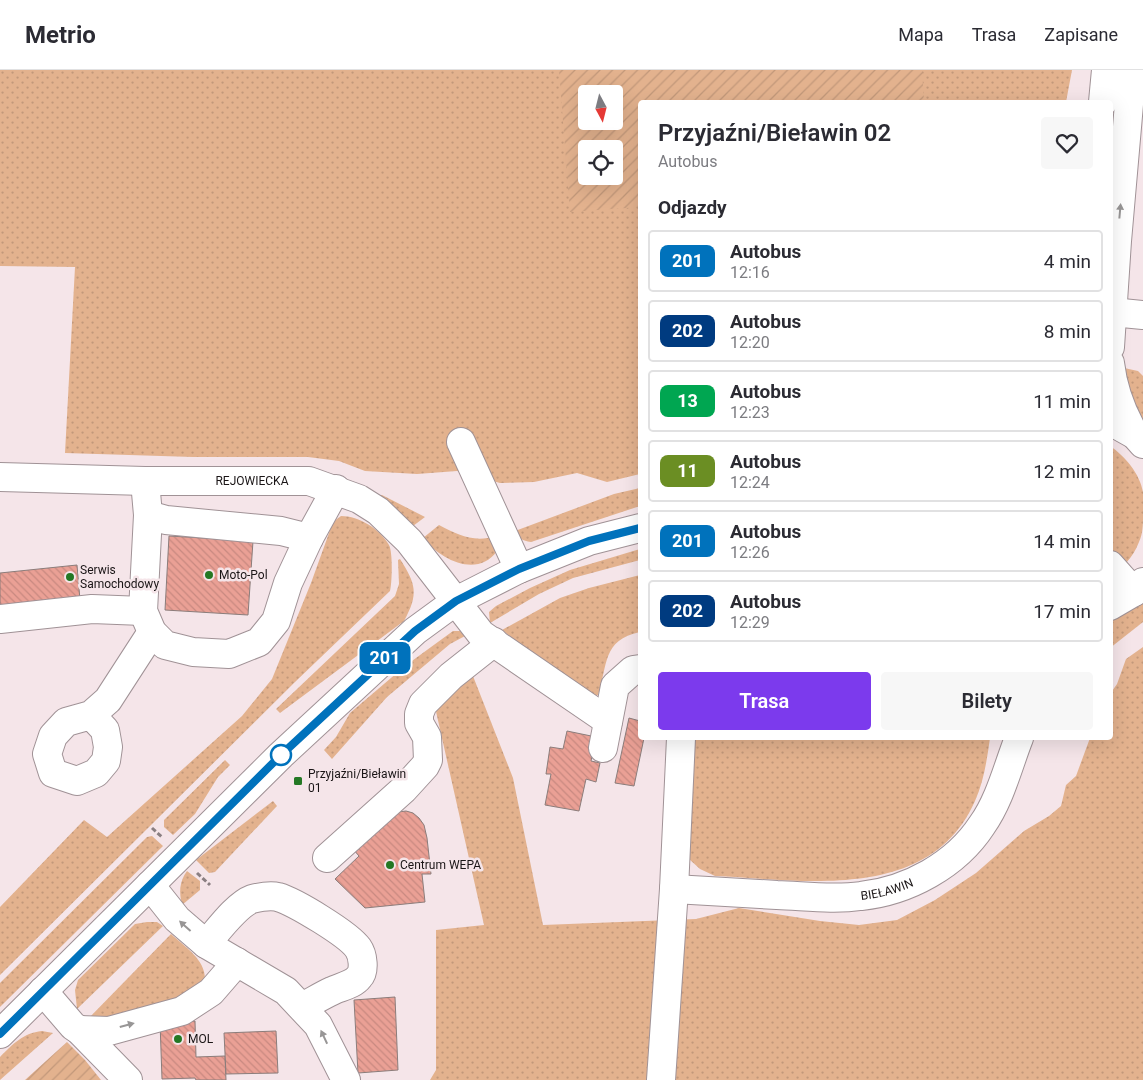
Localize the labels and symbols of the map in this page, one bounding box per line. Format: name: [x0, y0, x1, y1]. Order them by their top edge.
north arrow: [578, 85, 622, 130]
one-way arrow: [1116, 203, 1124, 219]
street label: REJOWIECKA: [215, 474, 289, 488]
place label: Serwis Samochodowy: [80, 563, 159, 591]
place label: Moto-Pol: [219, 568, 268, 582]
marker: Moto-Pol: [203, 569, 215, 581]
marker: Serwis Samochodowy: [64, 571, 76, 583]
line badge: 201: [356, 642, 414, 674]
unlabelled marker: [270, 744, 292, 766]
place label: Przyjaźni/Bieławin 01: [308, 767, 406, 795]
marker: Przyjaźni/Bieławin 01: [292, 775, 304, 787]
place label: Centrum WEPA: [400, 858, 481, 872]
marker: Centrum WEPA: [384, 859, 396, 871]
street label: BIEŁAWIN: [860, 876, 915, 903]
one-way arrow: [180, 920, 192, 932]
one-way arrow: [120, 1021, 135, 1029]
one-way arrow: [319, 1029, 328, 1044]
place label: MOL: [188, 1032, 214, 1046]
marker: MOL: [172, 1033, 184, 1045]

